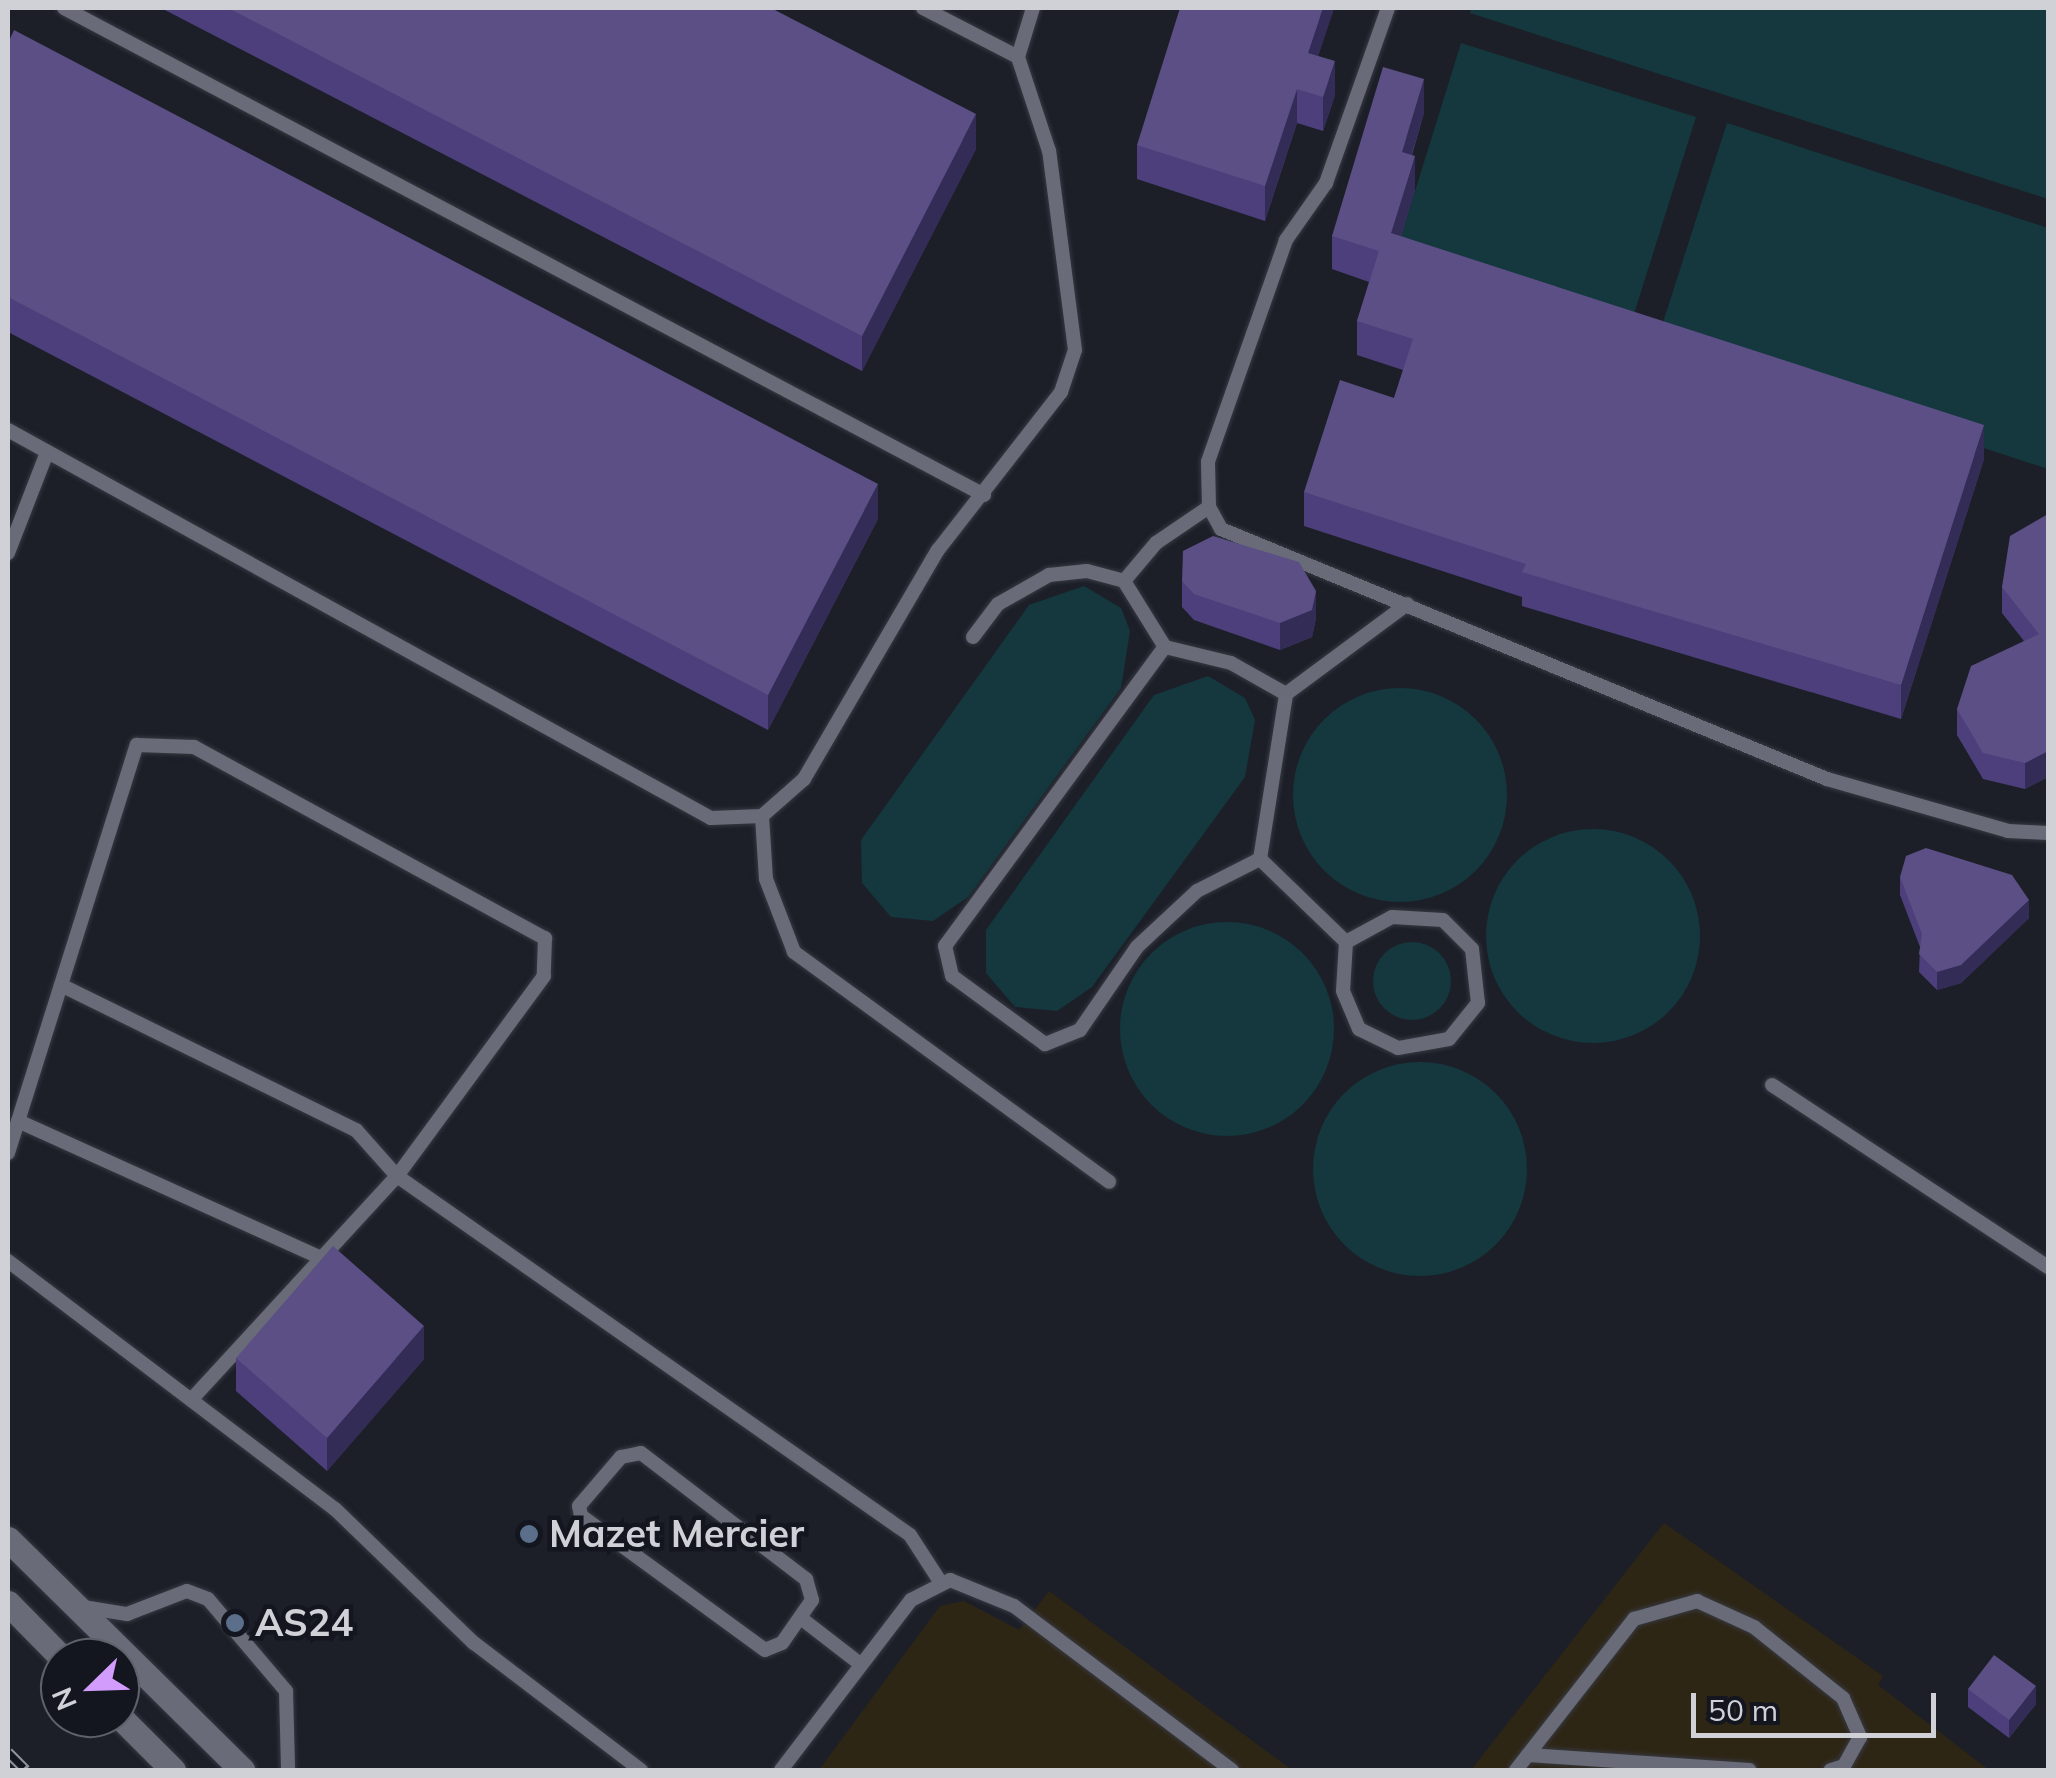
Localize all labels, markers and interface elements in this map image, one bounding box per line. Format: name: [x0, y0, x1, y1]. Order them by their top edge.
place label: Mazet Mercier: [549, 1511, 804, 1557]
marker: Mazet Mercier: [518, 1523, 540, 1545]
place label: AS24: [255, 1600, 353, 1646]
marker: AS24: [224, 1612, 246, 1634]
north arrow: [40, 1638, 140, 1738]
scale bar: [1696, 1673, 1941, 1735]
text: N: [44, 1683, 84, 1716]
text: 50 m: [1708, 1691, 1778, 1729]

